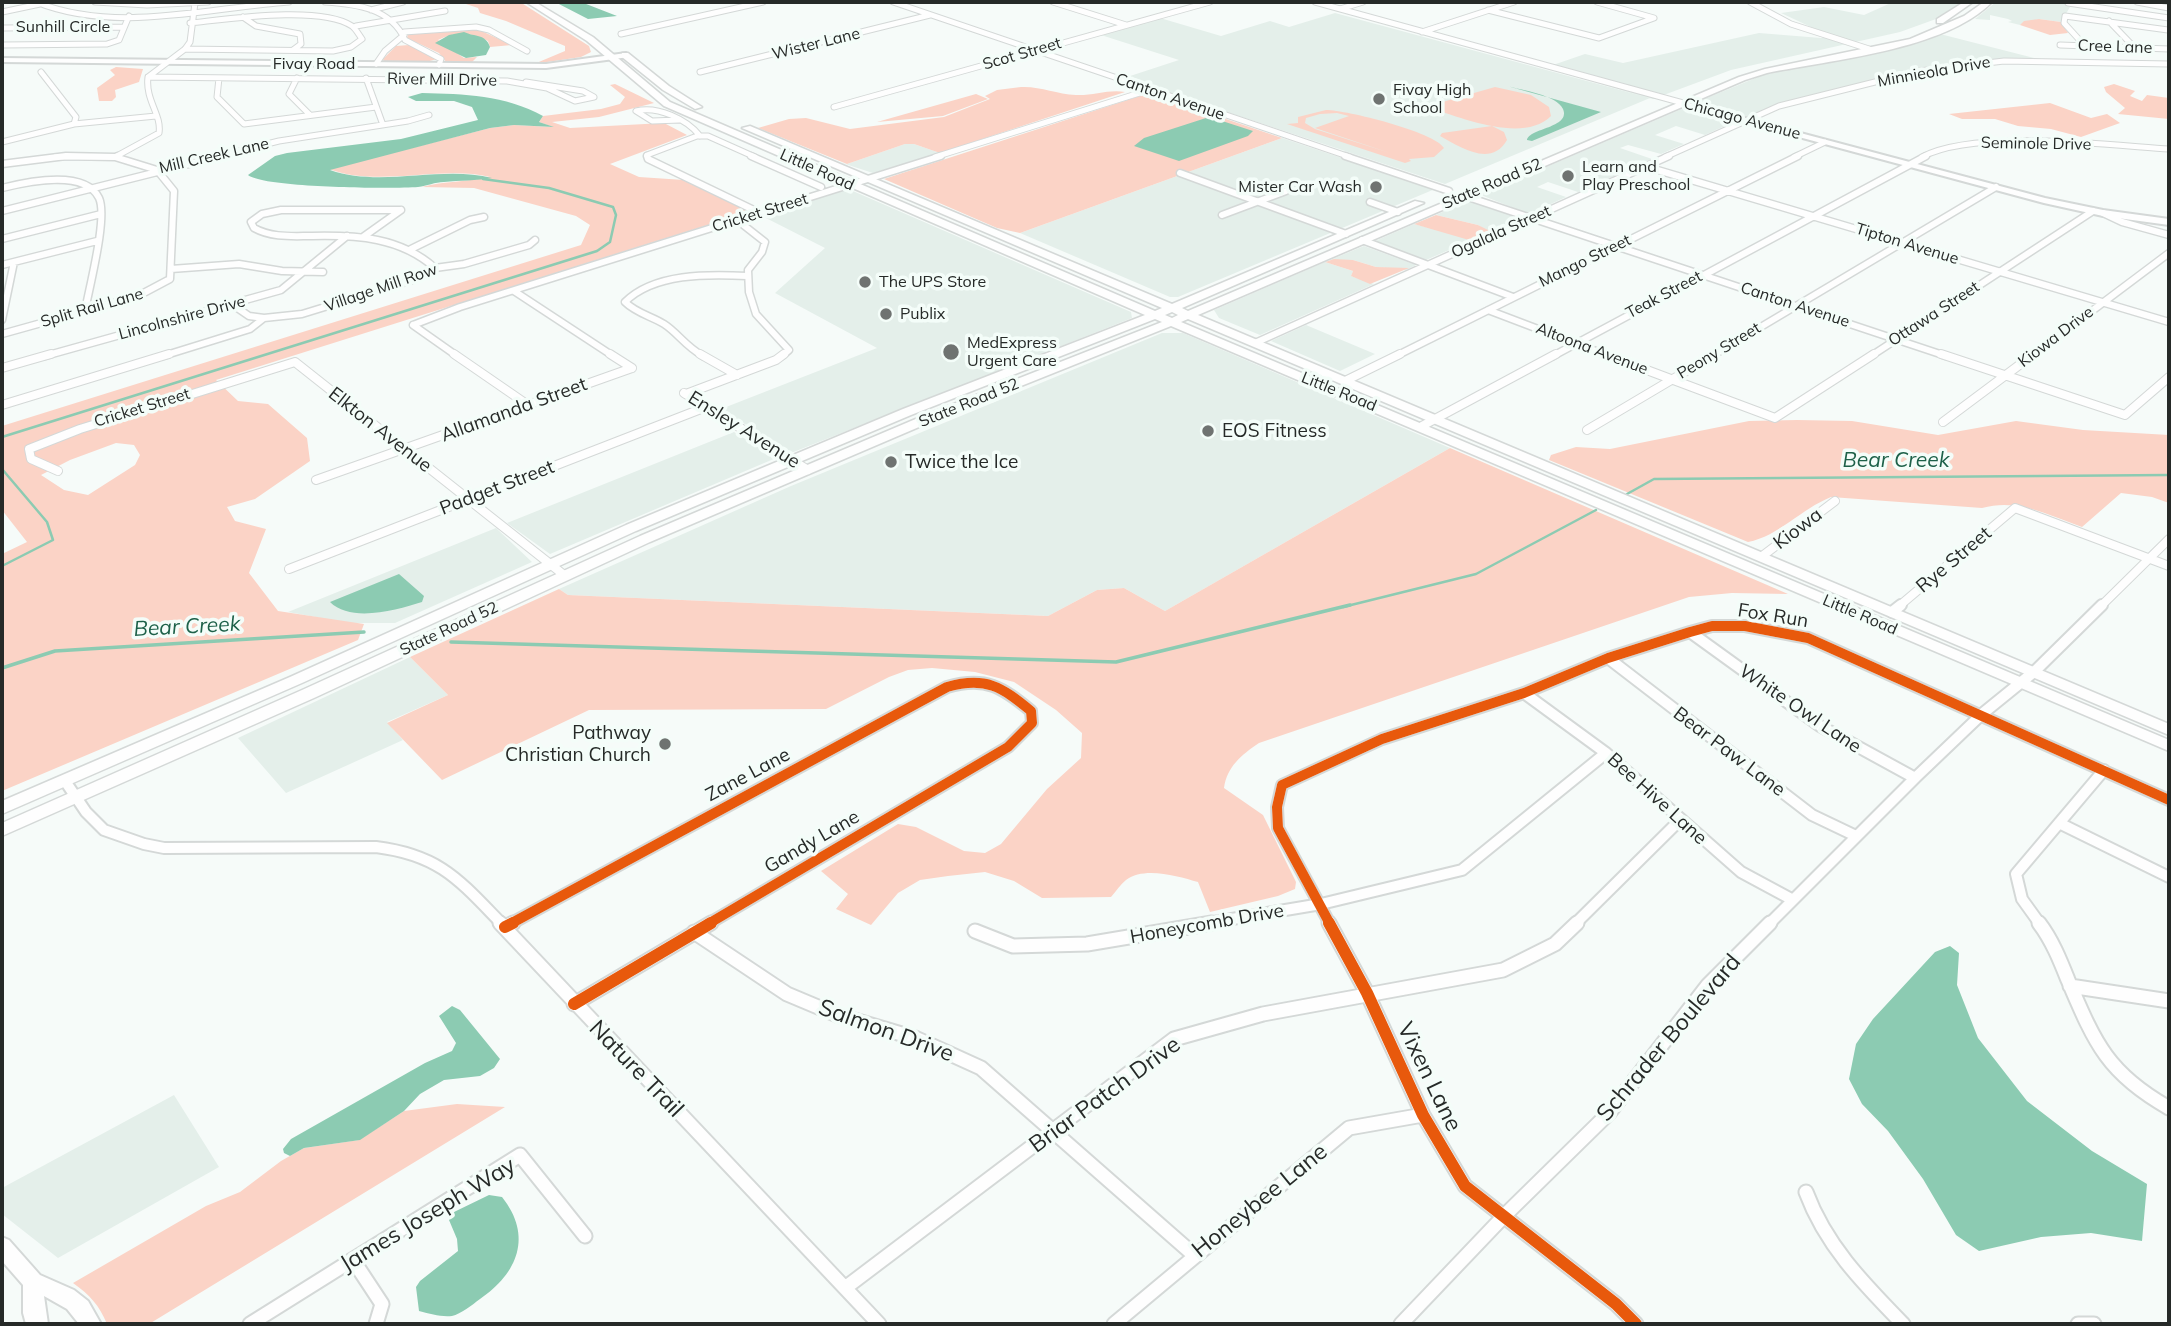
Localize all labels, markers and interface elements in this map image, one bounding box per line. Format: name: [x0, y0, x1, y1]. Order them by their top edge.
street label: Sunhill Circle: [16, 17, 110, 37]
street label: Wister Lane: [770, 24, 862, 64]
street label: Scot Street: [981, 34, 1063, 74]
street label: Cree Lane: [2077, 36, 2153, 58]
street label: Minnieola Drive: [1876, 53, 1992, 91]
street label: Fivay Road: [273, 54, 355, 74]
street label: River Mill Drive: [387, 69, 497, 91]
street label: Canton Avenue: [1113, 69, 1227, 125]
place label: Fivay High School: [1393, 80, 1471, 118]
marker: Fivay High School: [1371, 91, 1387, 107]
street label: Chicago Avenue: [1681, 94, 1803, 144]
street label: Seminole Drive: [1981, 133, 2091, 155]
street label: Mill Creek Lane: [157, 134, 271, 178]
street label: Little Road: [777, 145, 857, 195]
street label: State Road 52: [1439, 154, 1545, 214]
place label: Learn and Play Preschool: [1582, 157, 1690, 195]
marker: Learn and Play Preschool: [1560, 168, 1576, 184]
place label: Mister Car Wash: [1238, 177, 1362, 197]
marker: Mister Car Wash: [1368, 179, 1384, 195]
street label: Cricket Street: [710, 189, 810, 237]
street label: Ogalala Street: [1448, 202, 1554, 262]
street label: Tipton Avenue: [1853, 219, 1961, 269]
street label: Mango Street: [1536, 230, 1634, 292]
street label: Village Mill Row: [322, 260, 440, 316]
street label: Teak Street: [1623, 267, 1705, 323]
place label: The UPS Store: [879, 272, 986, 292]
marker: The UPS Store: [857, 274, 873, 290]
street label: Ottawa Street: [1885, 277, 1983, 351]
street label: Canton Avenue: [1738, 278, 1852, 332]
street label: Split Rail Lane: [39, 284, 145, 332]
street label: Lincolnshire Drive: [117, 292, 247, 344]
street label: Kiowa Drive: [2015, 303, 2097, 371]
place label: Publix: [900, 304, 945, 324]
marker: Publix: [878, 306, 894, 322]
street label: Altoona Avenue: [1533, 319, 1651, 379]
street label: Peony Street: [1674, 319, 1764, 383]
place label: MedExpress Urgent Care: [967, 333, 1057, 371]
marker: MedExpress Urgent Care: [941, 342, 961, 362]
street label: Little Road: [1299, 368, 1379, 416]
street label: Allamanda Street: [438, 373, 590, 447]
street label: State Road 52: [916, 374, 1022, 432]
street label: Elkton Avenue: [324, 383, 436, 477]
street label: Cricket Street: [92, 384, 192, 432]
street label: Ensley Avenue: [684, 386, 804, 474]
place label: EOS Fitness: [1222, 420, 1327, 442]
marker: EOS Fitness: [1200, 423, 1216, 439]
water label: Bear Creek: [1843, 448, 1949, 474]
place label: Twice the Ice: [905, 451, 1018, 473]
marker: Twice the Ice: [883, 454, 899, 470]
street label: Padget Street: [437, 456, 557, 520]
street label: Kiowa: [1769, 503, 1827, 555]
street label: Rye Street: [1912, 522, 1996, 598]
street label: Little Road: [1820, 591, 1900, 639]
street label: State Road 52: [397, 598, 501, 660]
street label: Fox Run: [1736, 599, 1810, 633]
water label: Bear Creek: [133, 612, 241, 642]
street label: White Owl Lane: [1735, 660, 1865, 758]
street label: Bear Paw Lane: [1668, 702, 1790, 802]
place label: Pathway Christian Church: [505, 722, 651, 766]
marker: Pathway Christian Church: [657, 736, 673, 752]
street label: Zane Lane: [702, 743, 794, 807]
street label: Bee Hive Lane: [1603, 748, 1711, 850]
street label: Gandy Lane: [760, 806, 864, 878]
street label: Honeycomb Drive: [1128, 899, 1286, 949]
street label: Schrader Boulevard: [1591, 949, 1747, 1127]
street label: Salmon Drive: [815, 994, 957, 1068]
street label: Nature Trail: [583, 1015, 689, 1123]
street label: Vixen Lane: [1391, 1018, 1467, 1136]
street label: Briar Patch Drive: [1024, 1031, 1186, 1159]
street label: Honeybee Lane: [1187, 1138, 1333, 1264]
street label: James Joseph Way: [335, 1152, 521, 1278]

